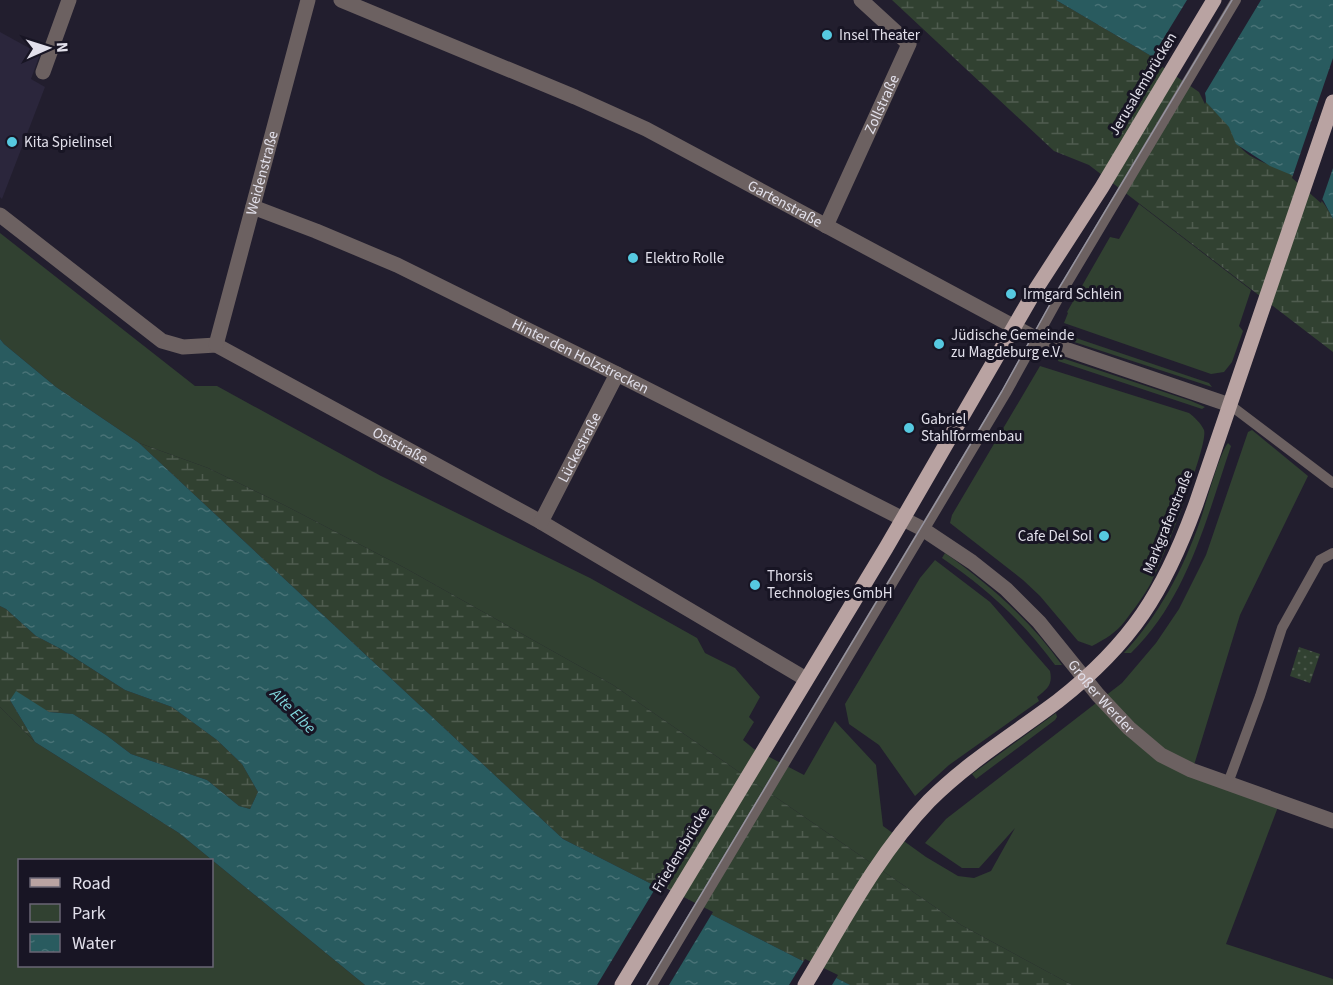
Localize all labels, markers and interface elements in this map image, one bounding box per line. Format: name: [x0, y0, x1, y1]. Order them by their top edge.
north arrow: [18, 18, 78, 78]
place label: Insel Theater: [839, 25, 921, 46]
marker: Insel Theater: [820, 28, 834, 42]
street label: Jerusalembrücken: [1104, 29, 1182, 139]
text: N: [51, 41, 73, 53]
street label: Zollstraße: [859, 71, 904, 137]
street label: Weidenstraße: [241, 128, 283, 218]
place label: Kita Spielinsel: [24, 132, 113, 153]
marker: Kita Spielinsel: [5, 135, 19, 149]
street label: Gartenstraße: [744, 175, 826, 232]
place label: Elektro Rolle: [645, 248, 724, 269]
marker: Elektro Rolle: [626, 251, 640, 265]
place label: Irmgard Schlein: [1023, 284, 1122, 305]
marker: Irmgard Schlein: [1004, 287, 1018, 301]
street label: Hinter den Holzstrecken: [508, 313, 653, 399]
place label: Jüdische Gemeinde zu Magdeburg e.V.: [951, 325, 1074, 363]
marker: Jüdische Gemeinde zu Magdeburg e.V.: [932, 337, 946, 351]
street label: Lückestraße: [553, 409, 606, 486]
place label: Gabriel Stahlformenbau: [921, 409, 1022, 447]
marker: Gabriel Stahlformenbau: [902, 421, 916, 435]
street label: Oststraße: [369, 422, 432, 469]
street label: Markgrafenstraße: [1138, 467, 1198, 577]
place label: Cafe Del Sol: [1018, 526, 1092, 547]
marker: Cafe Del Sol: [1097, 529, 1111, 543]
place label: Thorsis Technologies GmbH: [767, 566, 893, 604]
marker: Thorsis Technologies GmbH: [748, 578, 762, 592]
street label: Großer Werder: [1063, 655, 1139, 739]
water label: Alte Elbe: [265, 683, 321, 739]
street label: Friedensbrücke: [647, 803, 715, 897]
legend: [18, 859, 213, 967]
text: Road: [72, 871, 111, 896]
text: Park: [72, 901, 106, 926]
text: Water: [72, 931, 116, 956]

